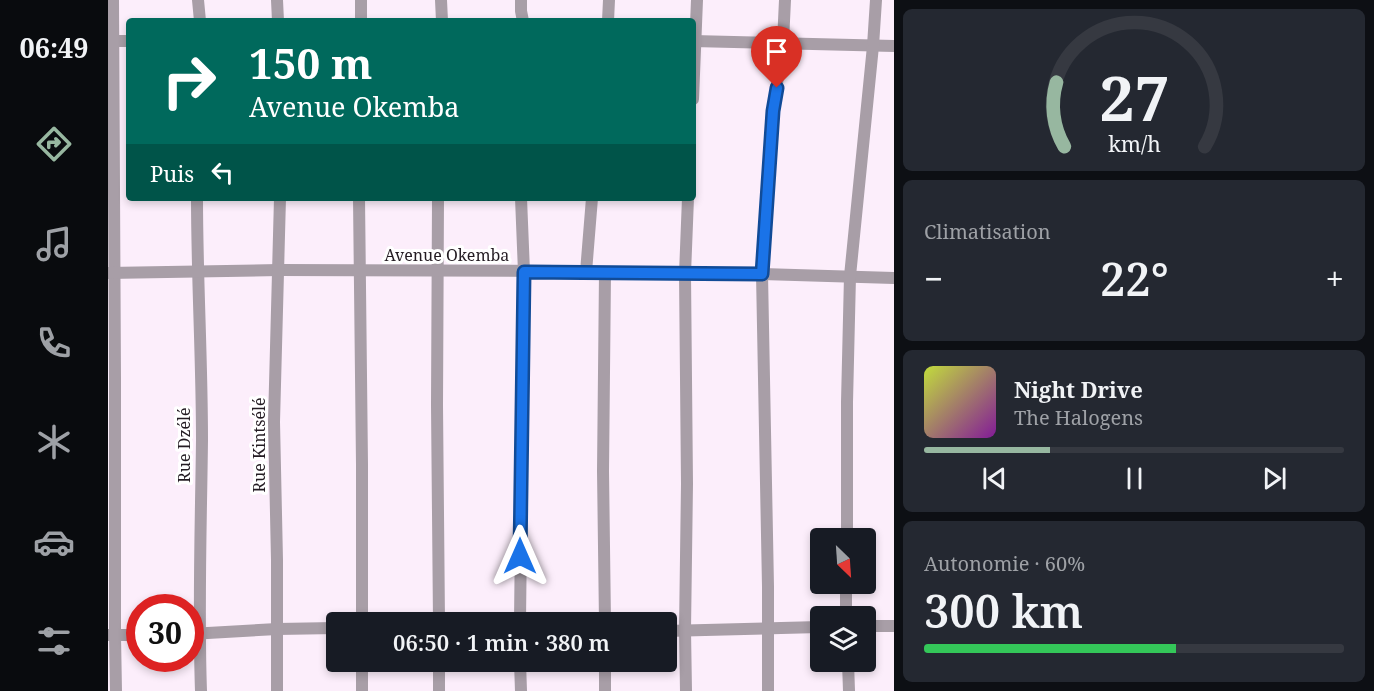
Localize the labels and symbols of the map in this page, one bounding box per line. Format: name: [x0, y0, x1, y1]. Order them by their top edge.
pin: [751, 26, 802, 88]
street label: Avenue Okemba: [385, 244, 509, 266]
street label: Rue Kintsélé: [248, 398, 270, 492]
street label: Rue Dzélé: [173, 407, 195, 483]
position arrow: [488, 524, 552, 588]
north arrow: [810, 528, 876, 594]
speed limit sign: 30: [126, 594, 204, 672]

